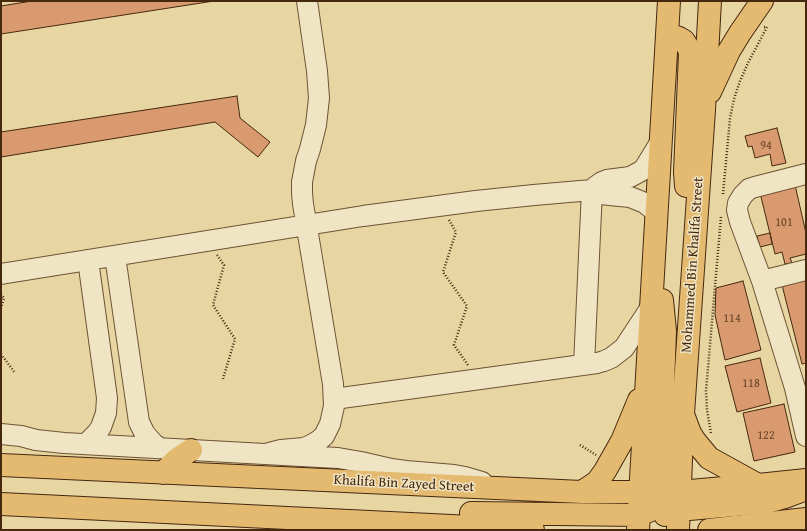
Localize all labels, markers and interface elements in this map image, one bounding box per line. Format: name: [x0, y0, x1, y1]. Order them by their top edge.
house number: 94: [760, 139, 772, 153]
street label: Mohammed Bin Khalifa Street: [678, 177, 708, 353]
house number: 101: [775, 216, 793, 230]
house number: 114: [723, 312, 741, 326]
house number: 118: [742, 377, 760, 391]
house number: 122: [757, 429, 775, 443]
street label: Khalifa Bin Zayed Street: [333, 472, 475, 496]

